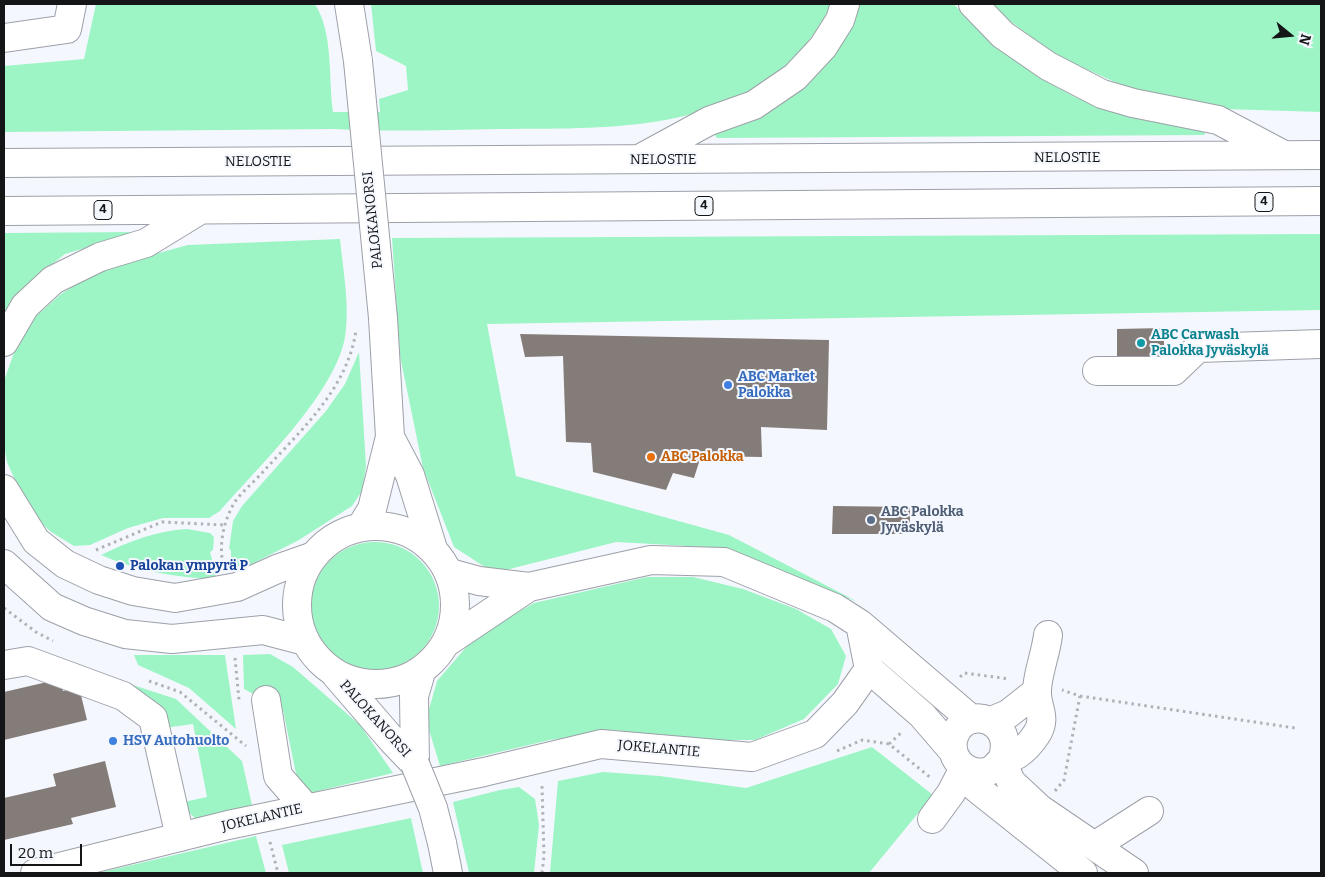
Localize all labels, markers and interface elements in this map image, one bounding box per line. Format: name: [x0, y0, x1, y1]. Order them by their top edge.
north arrow: [1265, 10, 1315, 60]
text: N: [1295, 32, 1315, 47]
street label: NELOSTIE: [1034, 150, 1100, 166]
street label: NELOSTIE: [630, 152, 696, 168]
street label: NELOSTIE: [225, 154, 291, 170]
street label: PALOKANORSI: [360, 170, 386, 270]
road number: 4: [1255, 192, 1273, 212]
road number: 4: [695, 197, 713, 216]
road number: 4: [94, 200, 112, 220]
place label: ABC Carwash Palokka Jyväskylä: [1151, 327, 1269, 360]
marker: ABC Carwash Palokka Jyväskylä: [1135, 337, 1147, 349]
place label: ABC Market Palokka: [738, 369, 815, 402]
marker: ABC Market Palokka: [722, 379, 734, 391]
place label: ABC Palokka: [661, 449, 744, 465]
marker: ABC Palokka: [645, 451, 657, 463]
place label: ABC Palokka Jyväskylä: [881, 504, 964, 536]
marker: ABC Palokka Jyväskylä: [865, 514, 877, 526]
place label: Palokan ympyrä P: [130, 558, 248, 574]
marker: Palokan ympyrä P: [114, 560, 126, 572]
street label: PALOKANORSI: [336, 677, 414, 761]
place label: HSV Autohuolto: [123, 733, 229, 749]
marker: HSV Autohuolto: [107, 735, 119, 747]
street label: JOKELANTIE: [617, 737, 701, 761]
street label: JOKELANTIE: [220, 801, 304, 835]
scale bar: [12, 834, 85, 866]
text: 20 m: [18, 844, 53, 862]

